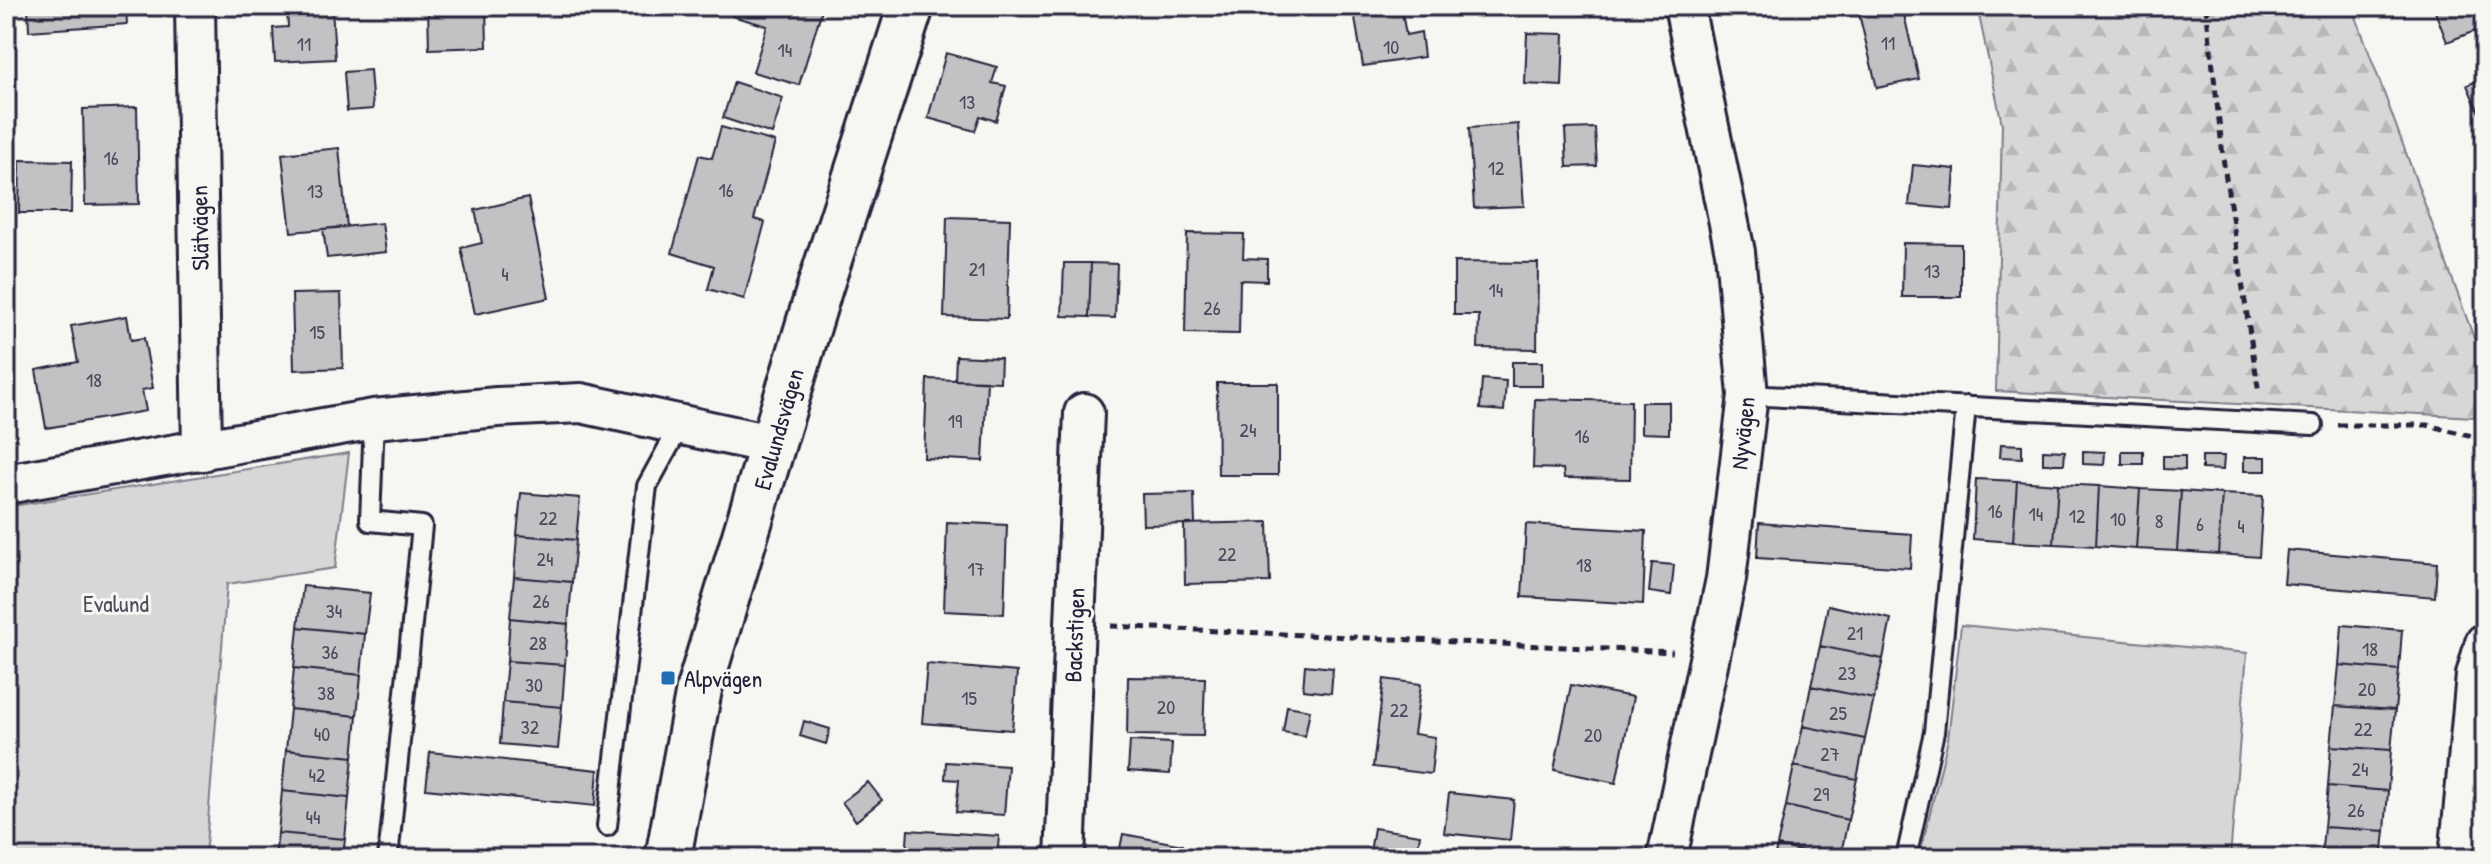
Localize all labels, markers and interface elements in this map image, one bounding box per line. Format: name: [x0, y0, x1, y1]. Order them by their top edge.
house number: 11: [1881, 29, 1895, 56]
house number: 11: [297, 30, 311, 57]
house number: 10: [1383, 33, 1399, 60]
house number: 14: [778, 36, 792, 63]
house number: 13: [959, 88, 975, 115]
house number: 16: [103, 144, 119, 171]
house number: 12: [1488, 154, 1505, 181]
house number: 16: [718, 176, 734, 203]
house number: 13: [307, 177, 323, 204]
street label: Slätvägen: [182, 185, 216, 271]
house number: 21: [969, 255, 985, 282]
house number: 13: [1924, 257, 1940, 284]
house number: 4: [501, 260, 509, 287]
house number: 14: [1489, 276, 1503, 303]
house number: 26: [1203, 294, 1221, 321]
house number: 15: [309, 318, 325, 345]
street label: Evalundsvägen: [745, 364, 811, 494]
house number: 18: [86, 366, 102, 393]
street label: Nyvägen: [1722, 395, 1762, 471]
house number: 19: [948, 407, 962, 434]
house number: 24: [1240, 416, 1256, 443]
house number: 16: [1574, 422, 1590, 449]
house number: 16: [1987, 497, 2003, 524]
house number: 14: [2029, 500, 2043, 527]
house number: 12: [2069, 502, 2086, 529]
house number: 22: [539, 504, 558, 531]
house number: 10: [2110, 505, 2126, 532]
house number: 8: [2155, 507, 2163, 534]
house number: 6: [2196, 510, 2204, 537]
house number: 4: [2237, 512, 2245, 539]
house number: 22: [1218, 540, 1237, 567]
house number: 24: [537, 545, 553, 572]
house number: 18: [1576, 551, 1592, 578]
house number: 17: [967, 555, 985, 582]
park label: Evalund: [83, 587, 149, 619]
house number: 26: [532, 587, 550, 614]
street label: Backstigen: [1056, 587, 1092, 683]
house number: 34: [326, 597, 342, 624]
house number: 21: [1847, 619, 1863, 646]
house number: 28: [529, 629, 547, 656]
house number: 18: [2362, 635, 2378, 662]
house number: 36: [322, 638, 338, 665]
house number: 23: [1838, 659, 1856, 686]
place label: Alpvägen: [684, 662, 762, 694]
marker: Alpvägen: [659, 669, 677, 687]
house number: 30: [525, 671, 543, 698]
house number: 20: [2358, 675, 2376, 702]
house number: 38: [317, 679, 335, 706]
house number: 15: [961, 684, 977, 711]
house number: 20: [1157, 693, 1175, 720]
house number: 22: [1390, 696, 1409, 723]
house number: 25: [1829, 699, 1847, 726]
house number: 32: [521, 713, 540, 740]
house number: 22: [2354, 715, 2373, 742]
house number: 40: [314, 720, 330, 747]
house number: 20: [1584, 721, 1602, 748]
house number: 27: [1820, 740, 1840, 767]
house number: 24: [2352, 755, 2368, 782]
house number: 42: [309, 761, 326, 788]
house number: 29: [1813, 780, 1829, 807]
house number: 26: [2347, 796, 2365, 823]
house number: 44: [306, 803, 321, 830]

